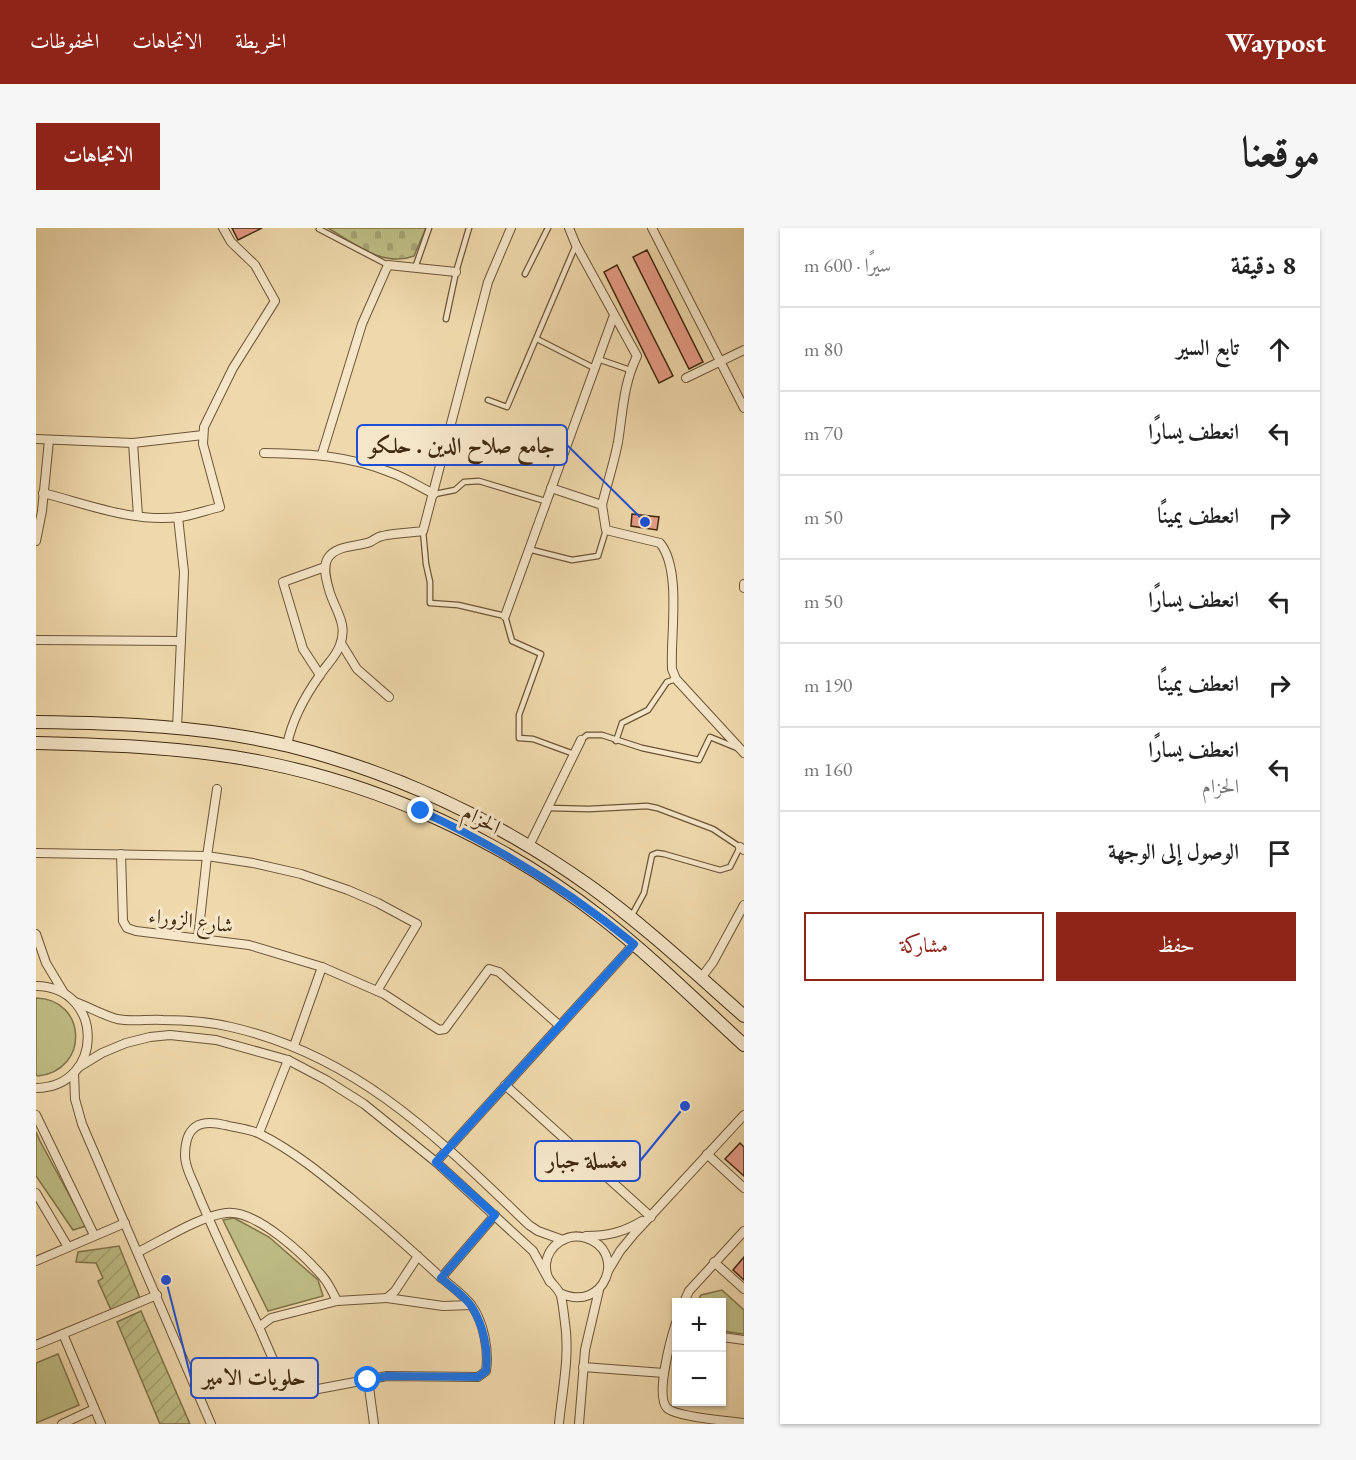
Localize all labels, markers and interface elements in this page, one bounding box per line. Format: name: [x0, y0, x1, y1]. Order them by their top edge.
text: Waypost: [1225, 24, 1326, 60]
text: المحفوظات: [30, 27, 99, 54]
text: الاتجاهات: [132, 27, 202, 54]
text: الخريطة: [235, 27, 286, 54]
button: الاتجاهات: [36, 123, 160, 190]
text: موقعنا: [1242, 124, 1320, 179]
text: 8 دقيقة: [1231, 248, 1296, 282]
text: سيرًا · 600 m: [804, 252, 891, 278]
text: تابع السير: [1176, 333, 1239, 362]
icon: ahead: [1263, 333, 1296, 366]
text: 80 m: [804, 336, 843, 362]
text: انعطف يسارًا: [1148, 417, 1239, 446]
icon: left: [1263, 417, 1296, 450]
text: 70 m: [804, 420, 843, 446]
callout: جامع صلاح الدين . حلكو: [357, 425, 567, 465]
text: جامع صلاح الدين . حلكو: [367, 431, 555, 466]
text: انعطف يمينًا: [1157, 501, 1239, 530]
icon: right: [1263, 501, 1296, 534]
text: 50 m: [804, 504, 843, 530]
text: انعطف يسارًا: [1148, 585, 1239, 614]
icon: left: [1263, 585, 1296, 618]
text: 50 m: [804, 588, 843, 614]
text: انعطف يمينًا: [1157, 669, 1239, 698]
icon: right: [1263, 669, 1296, 702]
text: 190 m: [804, 672, 852, 698]
text: انعطف يسارًا: [1148, 735, 1239, 764]
icon: left: [1263, 753, 1296, 786]
text: 160 m: [804, 756, 852, 782]
text: الحزام: [1202, 773, 1239, 799]
route end: [407, 797, 433, 823]
street label: الحزام: [456, 798, 506, 845]
text: الوصول إلى الوجهة: [1108, 837, 1239, 866]
icon: arrive: [1263, 837, 1296, 870]
street label: شارع الزوراء: [146, 901, 235, 944]
button: مشاركة: [804, 912, 1044, 981]
button: حفظ: [1056, 912, 1296, 981]
callout: مغسلة جبار: [535, 1141, 640, 1181]
text: مغسلة جبار: [544, 1146, 627, 1175]
map controls: [672, 1298, 726, 1406]
button: +: [672, 1298, 726, 1352]
button: −: [672, 1352, 726, 1406]
callout: حلويات الامير: [191, 1358, 318, 1398]
text: حلويات الامير: [200, 1363, 305, 1392]
route start: [354, 1366, 380, 1392]

